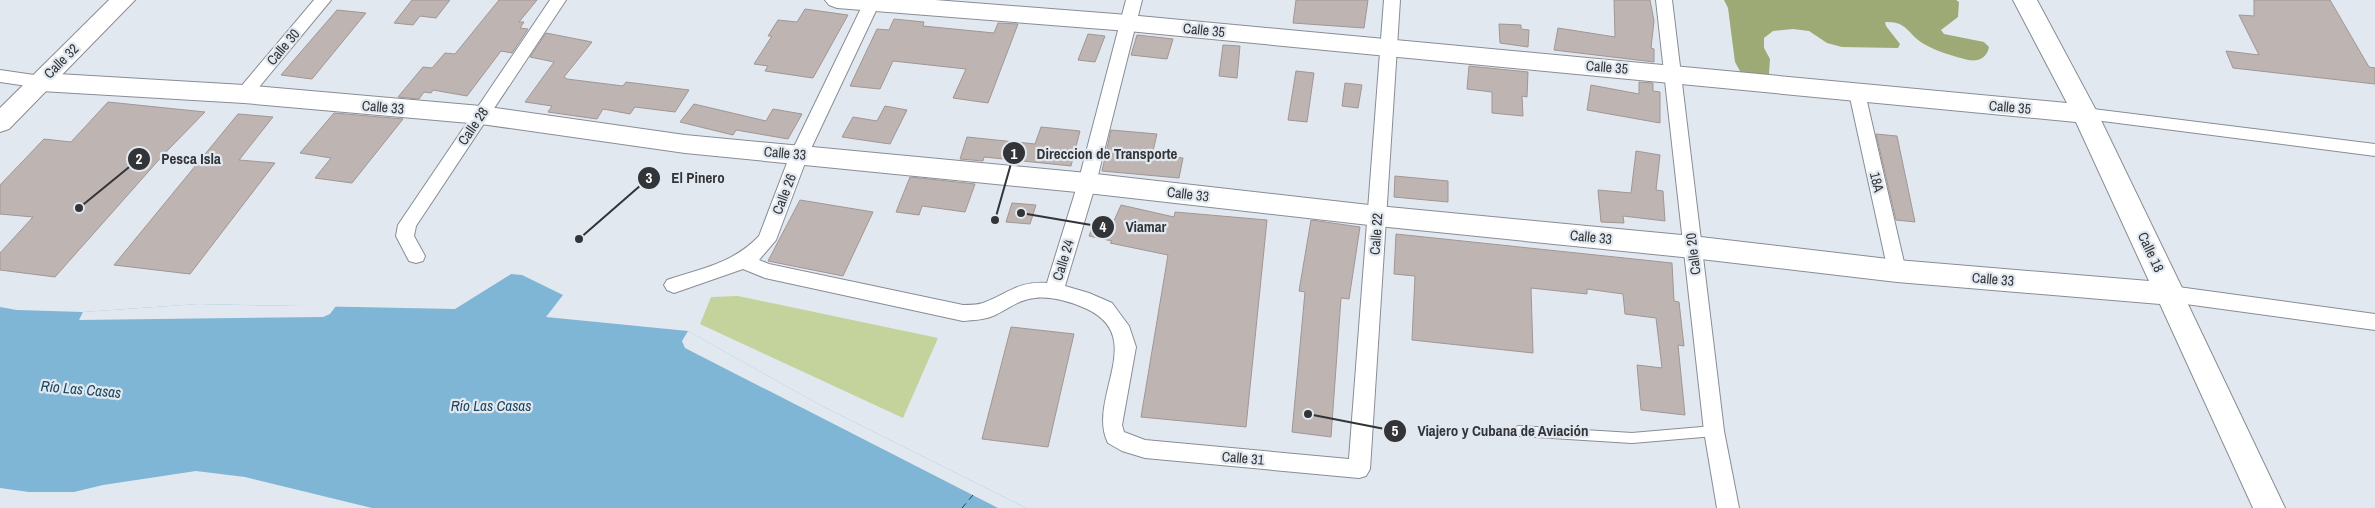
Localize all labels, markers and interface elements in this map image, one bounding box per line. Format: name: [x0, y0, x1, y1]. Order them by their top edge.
street label: Calle 35: [1182, 19, 1226, 41]
street label: Calle 30: [263, 25, 303, 69]
street label: Calle 32: [40, 40, 82, 82]
street label: Calle 35: [1585, 56, 1629, 78]
street label: Calle 33: [361, 96, 405, 118]
street label: Calle 35: [1988, 96, 2032, 118]
street label: Calle 28: [454, 104, 492, 148]
callout: Direccion de Transporte: [1002, 138, 1188, 168]
street label: Calle 33: [763, 142, 807, 164]
text: 1: [1011, 143, 1018, 164]
text: Direccion de Transporte: [1037, 143, 1178, 164]
callout: Pesca Isla: [126, 144, 231, 174]
text: 2: [136, 148, 143, 169]
text: Pesca Isla: [161, 148, 221, 169]
callout: El Pinero: [637, 163, 735, 193]
text: 3: [646, 167, 653, 188]
text: El Pinero: [671, 167, 725, 188]
street label: 18A: [1866, 170, 1888, 194]
street label: Calle 26: [768, 171, 800, 217]
street label: Calle 33: [1166, 183, 1210, 205]
callout: Viamar: [1090, 212, 1176, 242]
street label: Calle 22: [1366, 212, 1386, 256]
text: 4: [1100, 216, 1107, 237]
text: Viamar: [1126, 216, 1167, 237]
street label: Calle 33: [1569, 226, 1613, 248]
street label: Calle 18: [2134, 229, 2168, 275]
street label: Calle 20: [1682, 232, 1704, 276]
street label: Calle 24: [1048, 237, 1078, 283]
street label: Calle 33: [1971, 268, 2015, 290]
water label: Río Las Casas: [40, 375, 122, 403]
water label: Río Las Casas: [451, 395, 531, 416]
callout: Viajero y Cubana de Aviación: [1382, 416, 1599, 446]
text: 5: [1392, 420, 1399, 441]
text: Viajero y Cubana de Aviación: [1417, 420, 1589, 441]
street label: Calle 31: [1221, 447, 1265, 469]

